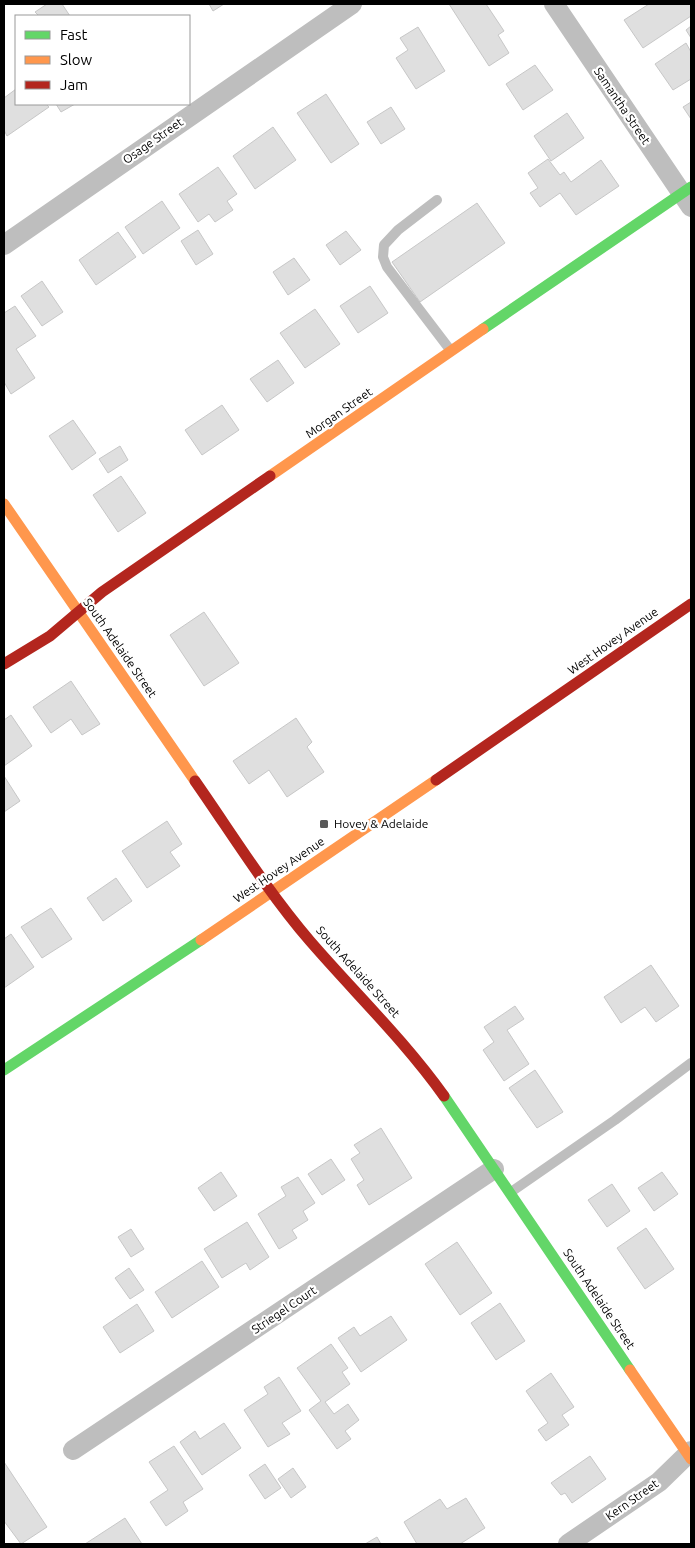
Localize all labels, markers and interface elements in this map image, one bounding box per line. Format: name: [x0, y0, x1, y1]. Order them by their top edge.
legend: [15, 15, 190, 105]
text: Fast: [60, 26, 88, 43]
text: Slow: [60, 51, 93, 68]
street label: Samantha Street: [592, 65, 653, 147]
text: Jam: [60, 76, 88, 93]
street label: Osage Street: [120, 115, 186, 166]
street label: Morgan Street: [303, 385, 375, 440]
street label: South Adelaide Street: [81, 596, 160, 700]
street label: West Hovey Avenue: [565, 605, 660, 677]
place label: Hovey & Adelaide: [334, 817, 428, 830]
marker: Hovey & Adelaide: [318, 818, 330, 830]
street label: West Hovey Avenue: [231, 834, 327, 905]
street label: South Adelaide Street: [314, 923, 403, 1020]
street label: South Adelaide Street: [561, 1246, 638, 1352]
street label: Striegel Court: [249, 1283, 319, 1336]
street label: Kern Street: [603, 1476, 661, 1523]

